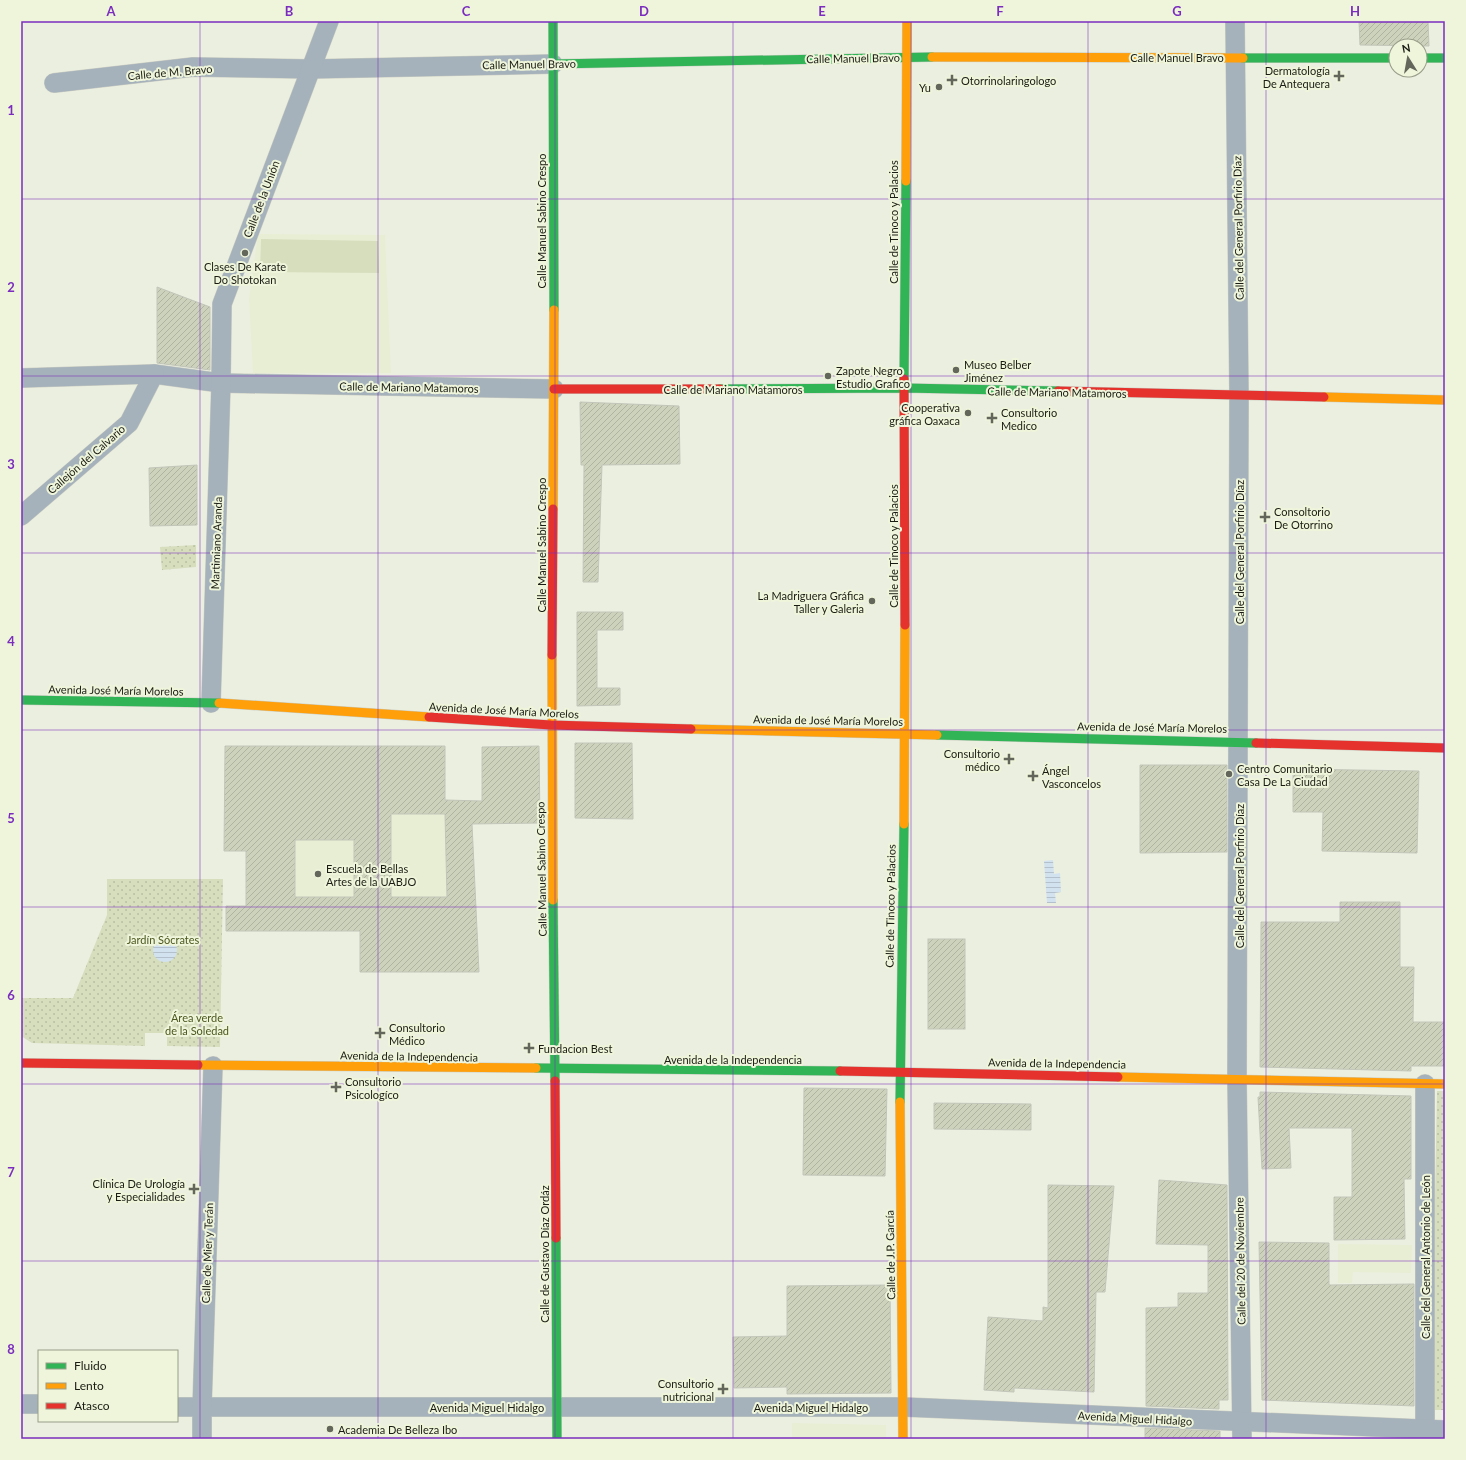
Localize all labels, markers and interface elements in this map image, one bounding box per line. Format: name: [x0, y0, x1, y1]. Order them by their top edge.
text: A: [105, 3, 116, 19]
text: B: [285, 3, 294, 19]
text: C: [462, 3, 471, 19]
text: D: [639, 3, 649, 19]
text: E: [818, 3, 826, 19]
text: F: [996, 3, 1004, 19]
text: G: [1172, 3, 1182, 19]
text: H: [1350, 3, 1360, 19]
north arrow: [1388, 38, 1428, 78]
text: N: [1401, 41, 1411, 55]
street label: Calle Manuel Bravo: [806, 51, 900, 65]
street label: Calle Manuel Bravo: [1130, 51, 1224, 64]
street label: Calle Manuel Bravo: [482, 57, 576, 71]
street label: Calle de M. Bravo: [127, 62, 213, 82]
place label: Dermatología De Antequera: [1263, 64, 1330, 90]
marker: Dermatología De Antequera: [1333, 70, 1345, 82]
marker: Otorrinolaringologo: [946, 74, 958, 86]
place label: Otorrinolaringologo: [961, 74, 1056, 87]
place label: Yu: [919, 81, 931, 94]
marker: Yu: [934, 82, 944, 92]
text: 1: [7, 102, 15, 118]
street label: Calle Manuel Sabino Crespo: [535, 153, 548, 289]
street label: Calle del General Porfirio Díaz: [1230, 156, 1246, 300]
street label: Calle de la Unión: [240, 159, 282, 239]
street label: Calle de Tinoco y Palacios: [887, 160, 900, 284]
marker: Clases De Karate Do Shotokan: [240, 248, 250, 258]
place label: Clases De Karate Do Shotokan: [204, 260, 286, 286]
text: 2: [7, 279, 15, 295]
place label: Museo Belber Jiménez: [964, 358, 1031, 384]
place label: Zapote Negro Estudio Grafico: [836, 364, 910, 390]
marker: Museo Belber Jiménez: [951, 365, 961, 375]
marker: Zapote Negro Estudio Grafico: [823, 371, 833, 381]
street label: Calle de Mariano Matamoros: [339, 379, 479, 395]
street label: Calle de Mariano Matamoros: [663, 383, 803, 396]
street label: Calle de Mariano Matamoros: [987, 384, 1127, 400]
place label: Cooperativa gráfica Oaxaca: [889, 401, 960, 427]
place label: Consultorio Medico: [1001, 406, 1057, 432]
marker: Cooperativa gráfica Oaxaca: [963, 408, 973, 418]
marker: Consultorio Medico: [986, 412, 998, 424]
street label: Callejón del Calvario: [45, 422, 127, 496]
text: 3: [7, 456, 15, 472]
street label: Calle Manuel Sabino Crespo: [535, 477, 548, 613]
street label: Calle del General Porfirio Díaz: [1233, 480, 1246, 624]
street label: Calle de Tinoco y Palacios: [887, 484, 900, 608]
street label: Martimiano Aranda: [208, 496, 224, 590]
place label: Consoltorio De Otorrino: [1274, 505, 1333, 531]
marker: Consoltorio De Otorrino: [1259, 511, 1271, 523]
place label: La Madriguera Gráfica Taller y Galeria: [758, 589, 864, 615]
marker: La Madriguera Gráfica Taller y Galeria: [867, 596, 877, 606]
text: 4: [7, 633, 15, 649]
street label: Avenida José María Morelos: [48, 682, 184, 698]
street label: Avenida de José María Morelos: [429, 700, 579, 720]
street label: Avenida de José María Morelos: [753, 712, 903, 728]
street label: Avenida de José María Morelos: [1077, 719, 1227, 735]
place label: Consultorio médico: [944, 747, 1000, 773]
marker: Consultorio médico: [1003, 753, 1015, 765]
place label: Centro Comunitario Casa De La Ciudad: [1237, 762, 1333, 788]
place label: Ángel Vasconcelos: [1042, 764, 1101, 790]
marker: Centro Comunitario Casa De La Ciudad: [1224, 769, 1234, 779]
marker: Ángel Vasconcelos: [1027, 770, 1039, 782]
street label: Calle Manuel Sabino Crespo: [533, 801, 549, 937]
street label: Calle del General Porfirio Díaz: [1233, 804, 1246, 948]
text: 5: [7, 810, 15, 826]
street label: Calle de Tinoco y Palacios: [882, 844, 898, 968]
place label: Escuela de Bellas Artes de la UABJO: [326, 862, 416, 888]
marker: Escuela de Bellas Artes de la UABJO: [313, 869, 323, 879]
park label: Jardín Sócrates: [127, 933, 200, 946]
text: 6: [7, 987, 15, 1003]
park label: Área verde de la Soledad: [165, 1011, 229, 1037]
place label: Consultorio Médico: [389, 1021, 445, 1047]
marker: Consultorio Médico: [374, 1027, 386, 1039]
marker: Fundacion Best: [523, 1042, 535, 1054]
place label: Fundacion Best: [538, 1042, 612, 1055]
street label: Avenida de la Independencia: [340, 1048, 478, 1064]
street label: Avenida de la Independencia: [664, 1053, 802, 1066]
street label: Avenida de la Independencia: [988, 1055, 1126, 1071]
place label: Consultorio Psicologíco: [345, 1075, 401, 1101]
marker: Consultorio Psicologíco: [330, 1081, 342, 1093]
text: 7: [7, 1164, 15, 1180]
street label: Calle del General Antonio de León: [1419, 1175, 1432, 1339]
place label: Clínica De Urología y Especialidades: [93, 1177, 185, 1203]
marker: Clínica De Urología y Especialidades: [188, 1183, 200, 1195]
street label: Calle de Gustavo Díaz Ordáz: [538, 1185, 551, 1323]
street label: Calle del 20 de Noviembre: [1232, 1197, 1248, 1325]
street label: Calle de Mier y Terán: [199, 1202, 215, 1304]
street label: Calle de J.P. García: [883, 1210, 897, 1300]
text: 8: [7, 1341, 15, 1357]
legend: [38, 1350, 178, 1422]
text: Fluido: [74, 1358, 107, 1373]
place label: Consultorio nutricional: [658, 1377, 714, 1403]
text: Lento: [74, 1378, 104, 1393]
marker: Consultorio nutricional: [717, 1383, 729, 1395]
text: Atasco: [74, 1398, 110, 1413]
street label: Avenida Miguel Hidalgo: [430, 1401, 544, 1414]
street label: Avenida Miguel Hidalgo: [754, 1401, 868, 1414]
street label: Avenida Miguel Hidalgo: [1078, 1409, 1192, 1427]
place label: Academia De Belleza Ibo: [338, 1423, 457, 1436]
marker: Academia De Belleza Ibo: [325, 1424, 335, 1434]

